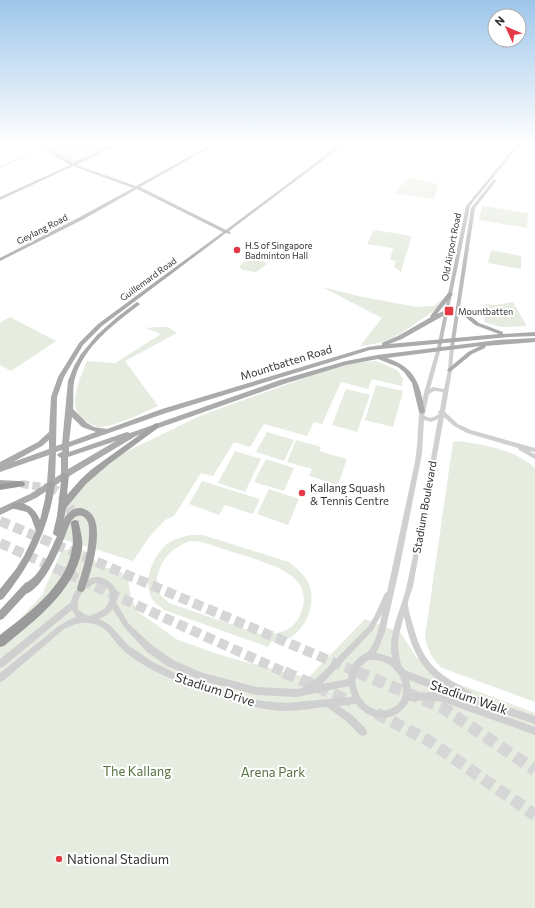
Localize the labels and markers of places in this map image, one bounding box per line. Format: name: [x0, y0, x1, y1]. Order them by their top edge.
place label: H.S of Singapore Badminton Hall: [245, 240, 313, 261]
marker: H.S of Singapore Badminton Hall: [232, 245, 242, 255]
marker: Mountbatten: [443, 305, 455, 317]
place label: Mountbatten: [458, 306, 513, 317]
place label: Kallang Squash & Tennis Centre: [310, 481, 389, 507]
marker: Kallang Squash & Tennis Centre: [297, 488, 307, 498]
place label: National Stadium: [67, 851, 169, 867]
marker: National Stadium: [54, 854, 64, 864]

